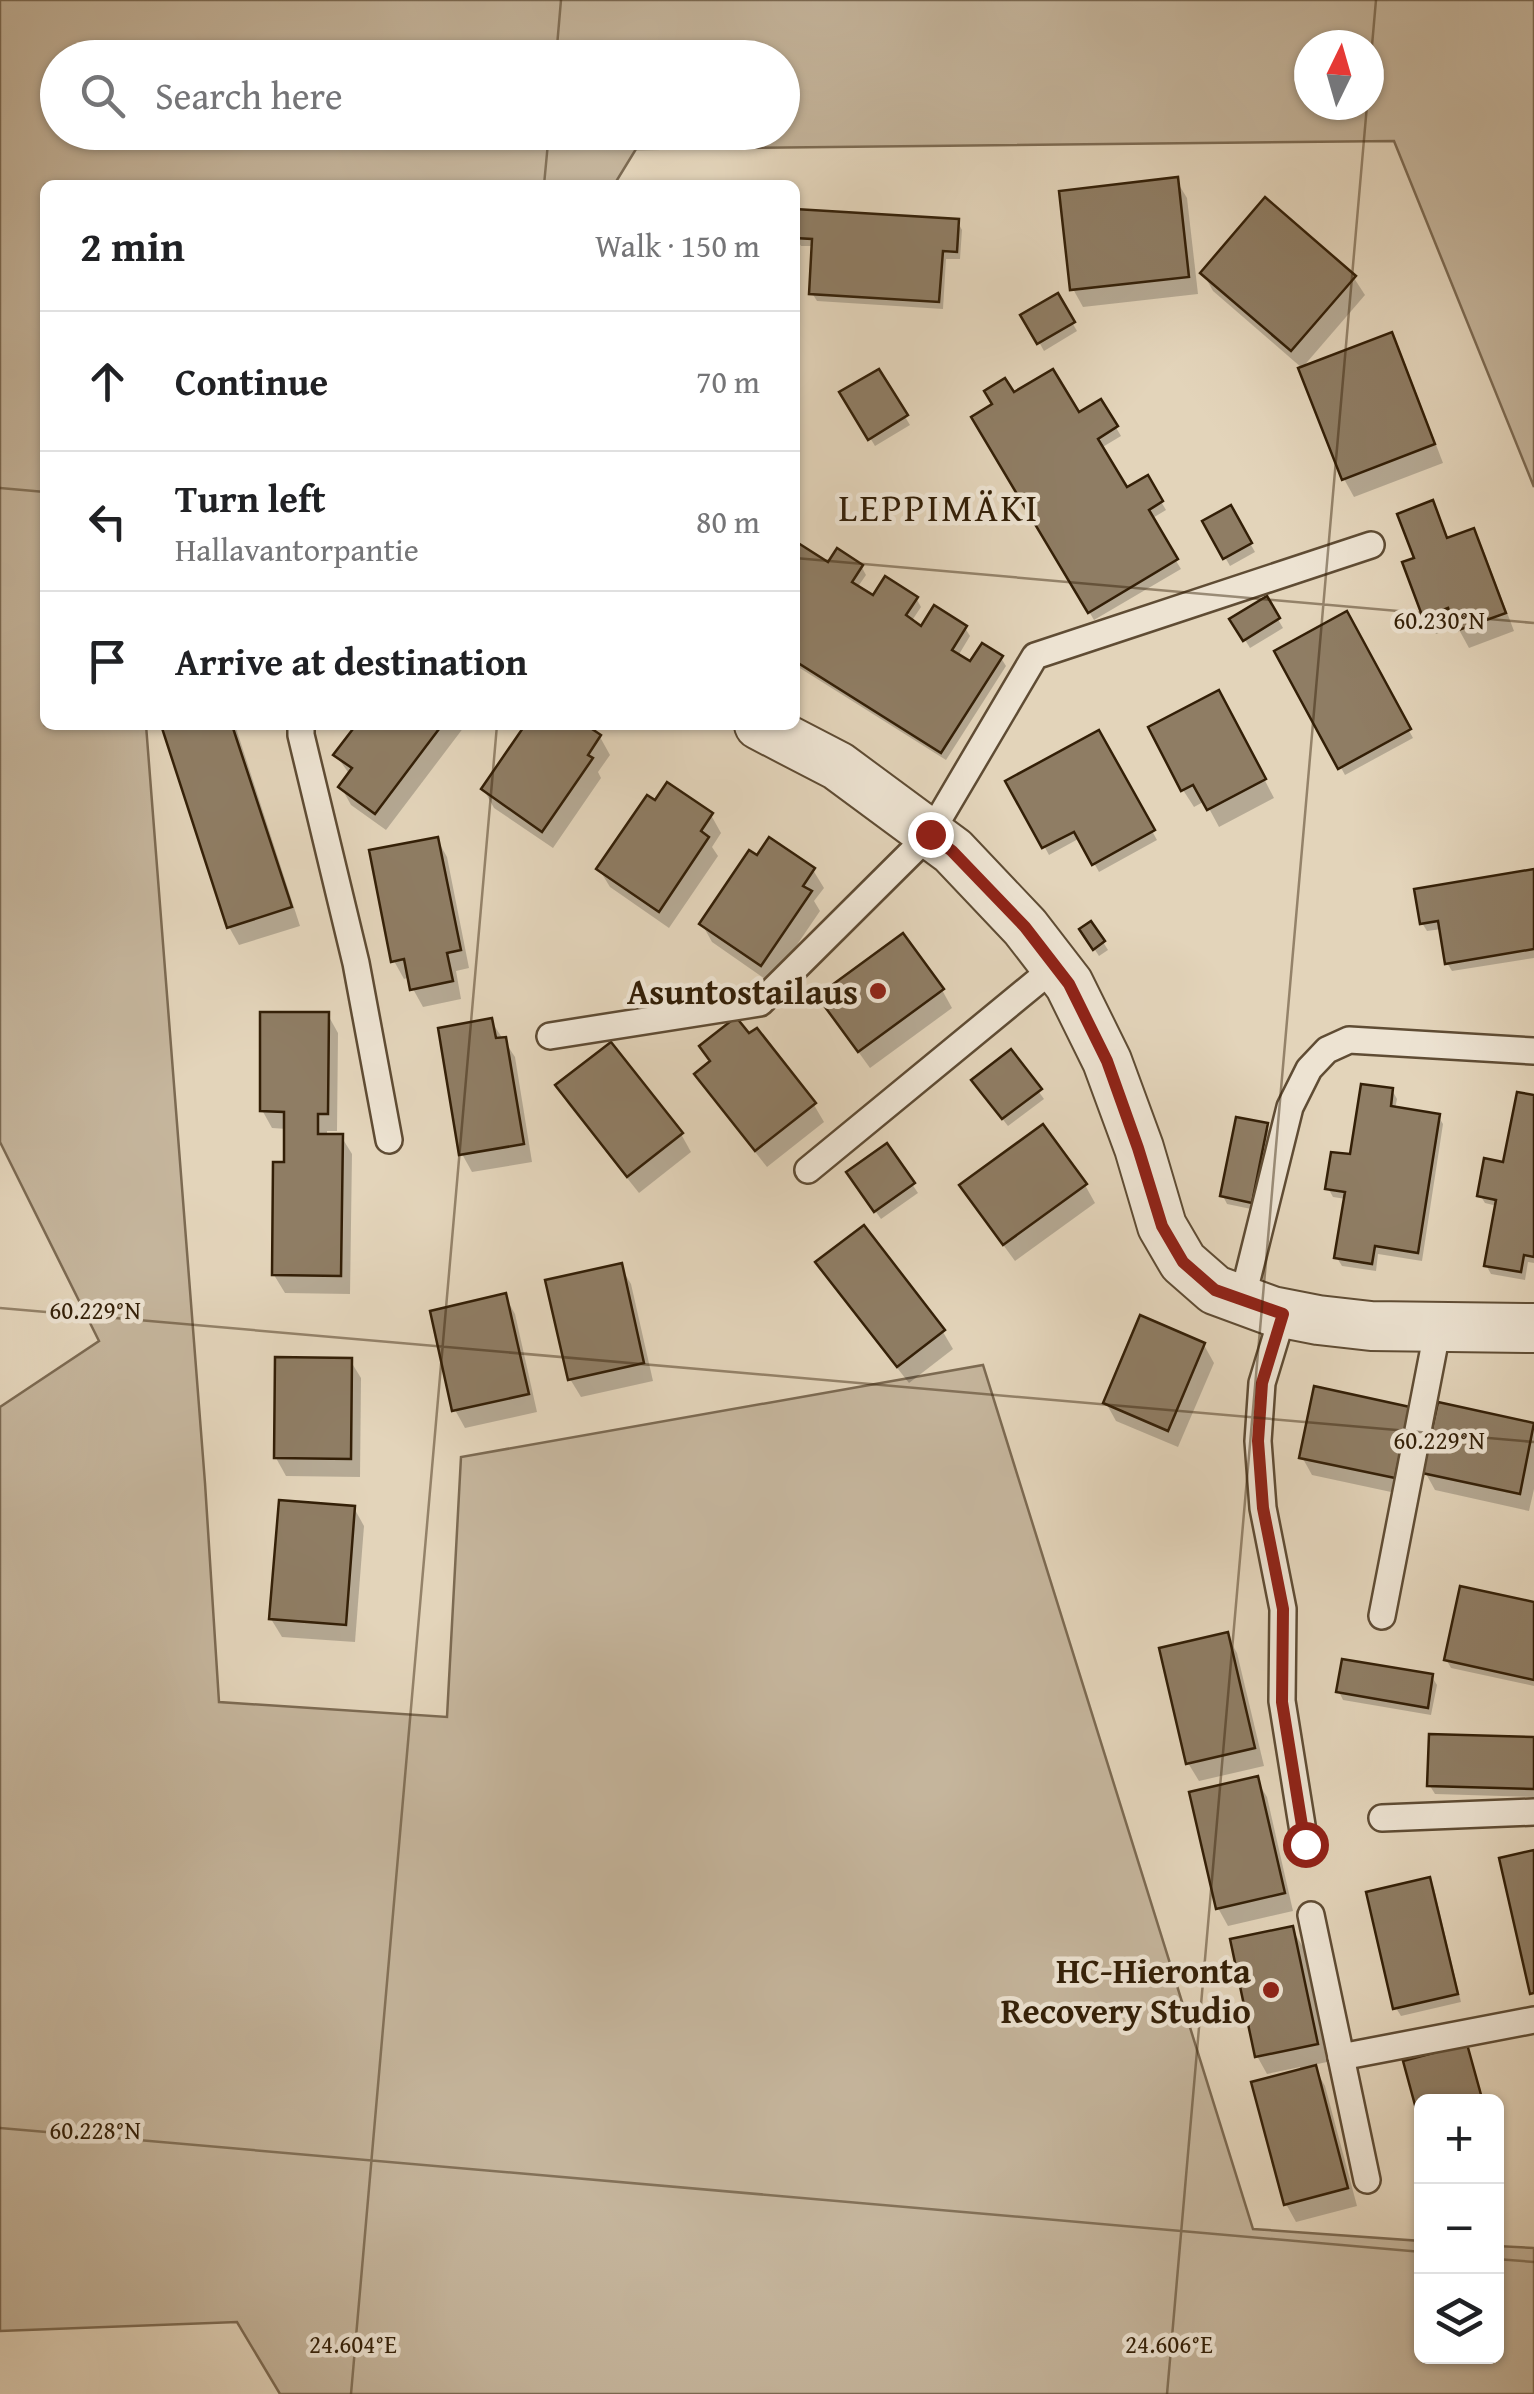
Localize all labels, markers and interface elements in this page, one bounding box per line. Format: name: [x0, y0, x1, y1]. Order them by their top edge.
north arrow: [1294, 30, 1384, 120]
search box: [40, 40, 800, 150]
text: Search here: [155, 67, 343, 123]
icon: search: [75, 68, 130, 123]
text: 2 min: [80, 215, 185, 276]
text: Walk · 150 m: [595, 222, 760, 269]
text: Continue: [175, 353, 328, 409]
icon: ahead: [80, 354, 135, 409]
text: 70 m: [696, 358, 760, 405]
text: Turn left: [175, 470, 326, 526]
district label: LEPPIMÄKI: [838, 479, 1040, 535]
icon: left: [80, 494, 135, 549]
text: 80 m: [696, 498, 760, 545]
text: Hallavantorpantie: [175, 526, 419, 573]
text: 60.230°N: [1393, 602, 1485, 638]
text: Arrive at destination: [175, 633, 528, 689]
icon: arrive: [80, 634, 135, 689]
route end: [908, 812, 954, 858]
place label: Asuntostailaus: [627, 966, 858, 1017]
marker: Asuntostailaus: [867, 980, 889, 1002]
text: 60.229°N: [49, 1292, 141, 1328]
text: 60.229°N: [1393, 1422, 1485, 1458]
route start: [1283, 1822, 1329, 1868]
place label: HC-Hieronta Recovery Studio: [1001, 1945, 1251, 2036]
marker: HC-Hieronta Recovery Studio: [1260, 1979, 1282, 2001]
map controls: [1414, 2094, 1504, 2364]
button: +: [1414, 2094, 1504, 2184]
text: 60.228°N: [49, 2112, 141, 2148]
button: −: [1414, 2184, 1504, 2274]
button: layers: [1414, 2274, 1504, 2364]
text: 24.604°E: [309, 2326, 397, 2362]
text: 24.606°E: [1125, 2326, 1213, 2362]

